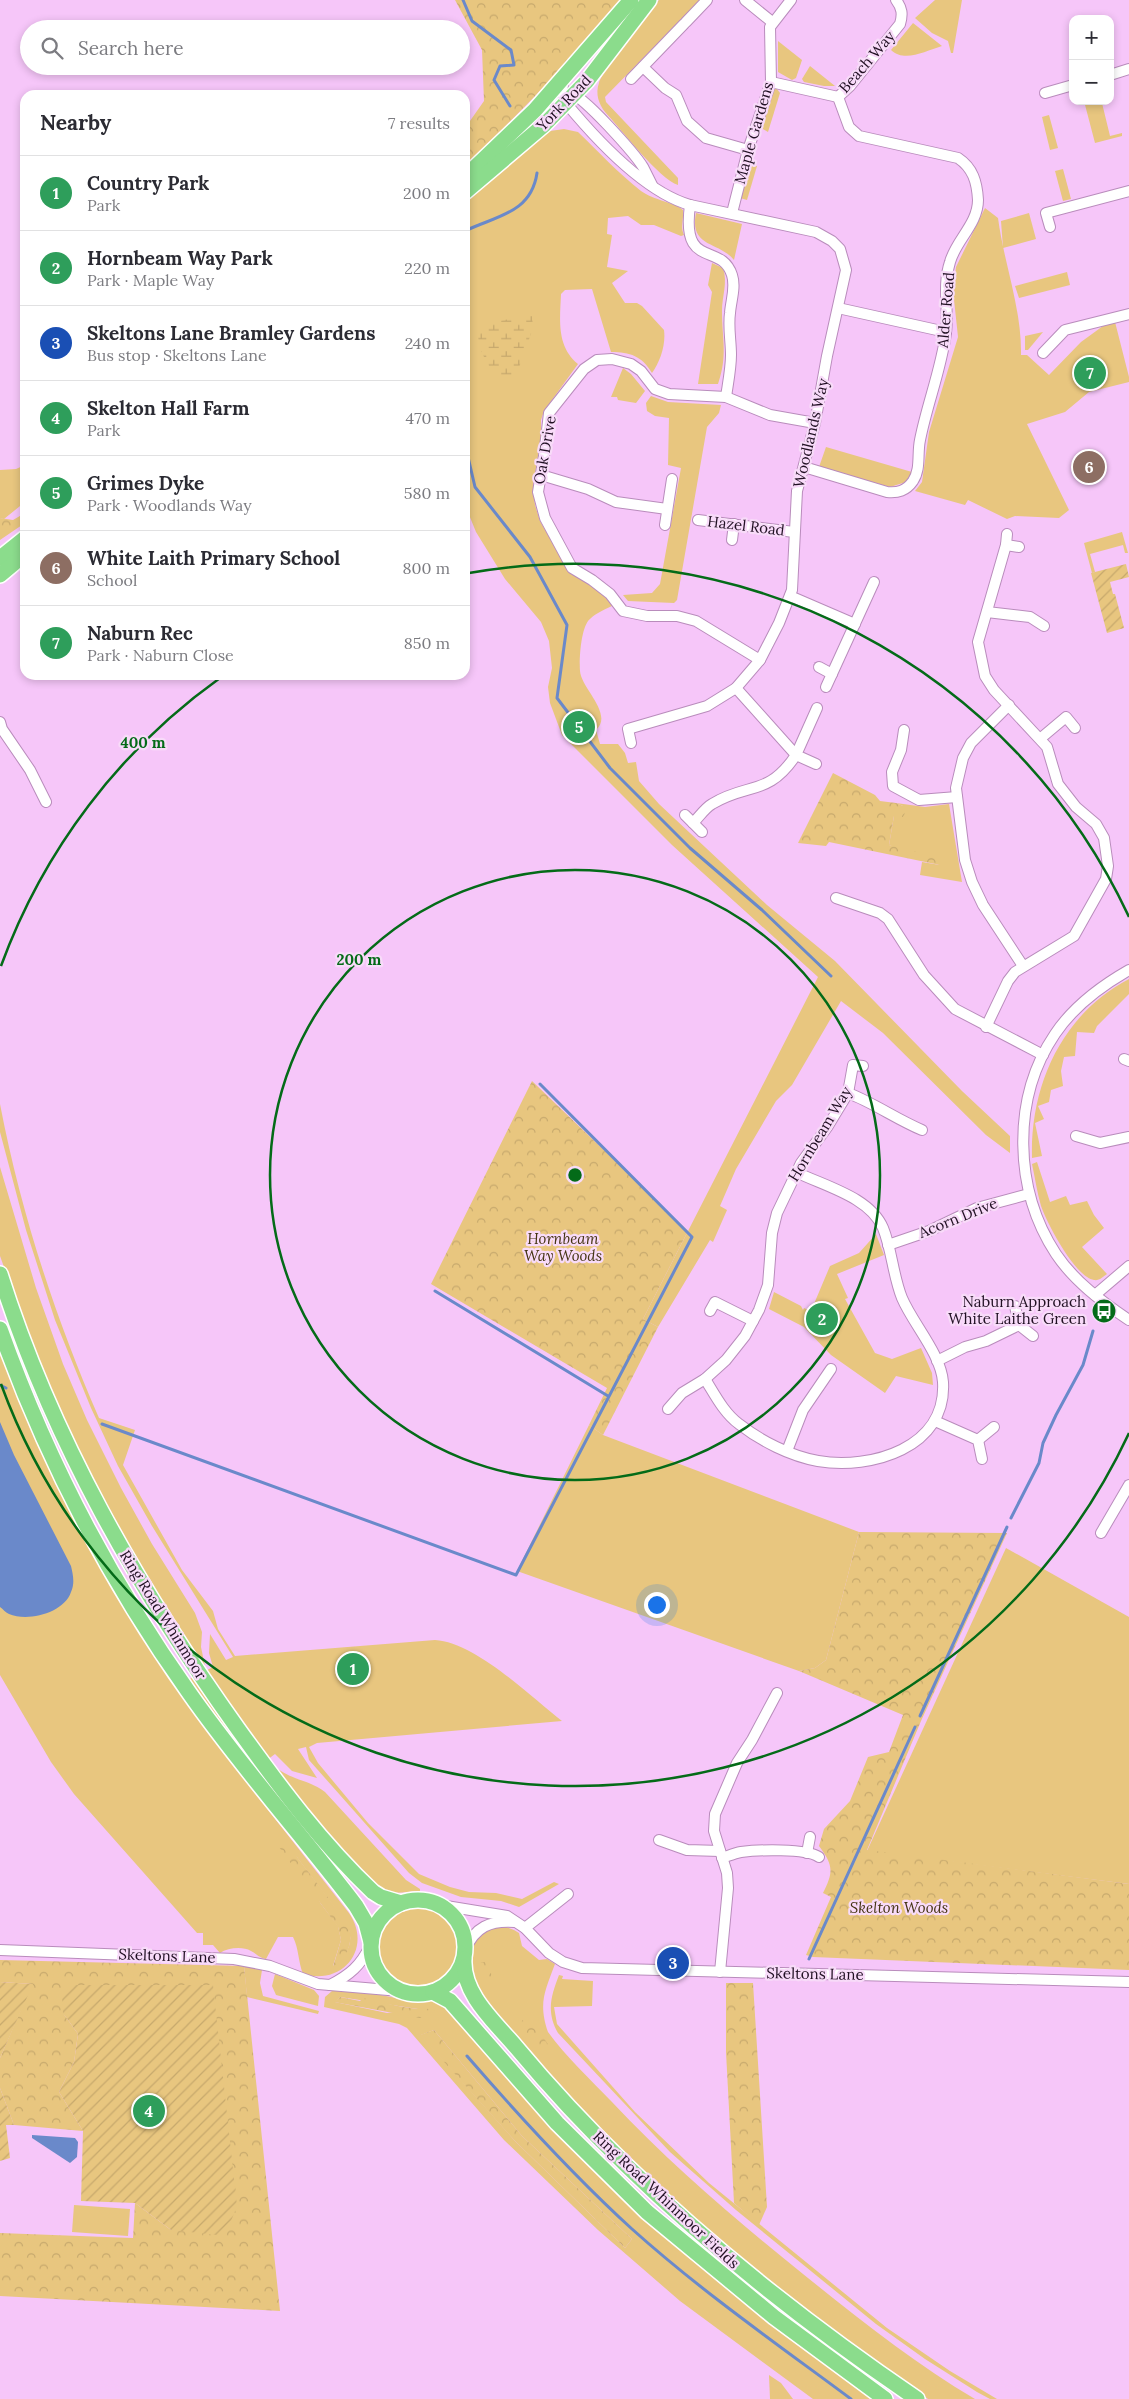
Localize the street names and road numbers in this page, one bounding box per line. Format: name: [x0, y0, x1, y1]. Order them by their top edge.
street label: Beach Way: [835, 27, 899, 97]
street label: York Road: [532, 71, 595, 135]
street label: Maple Gardens: [730, 80, 777, 186]
street label: Alder Road: [933, 271, 958, 350]
street label: Woodlands Way: [789, 376, 832, 489]
street label: Oak Drive: [529, 414, 560, 486]
street label: Hazel Road: [706, 511, 786, 540]
street label: Hornbeam Way: [784, 1083, 855, 1185]
street label: Acorn Drive: [915, 1193, 1000, 1242]
street label: Ring Road Whinmoor: [116, 1547, 211, 1683]
street label: Skeltons Lane: [118, 1944, 216, 1967]
street label: Skeltons Lane: [766, 1963, 864, 1984]
street label: Ring Road Whinmoor Fields: [589, 2127, 743, 2272]

